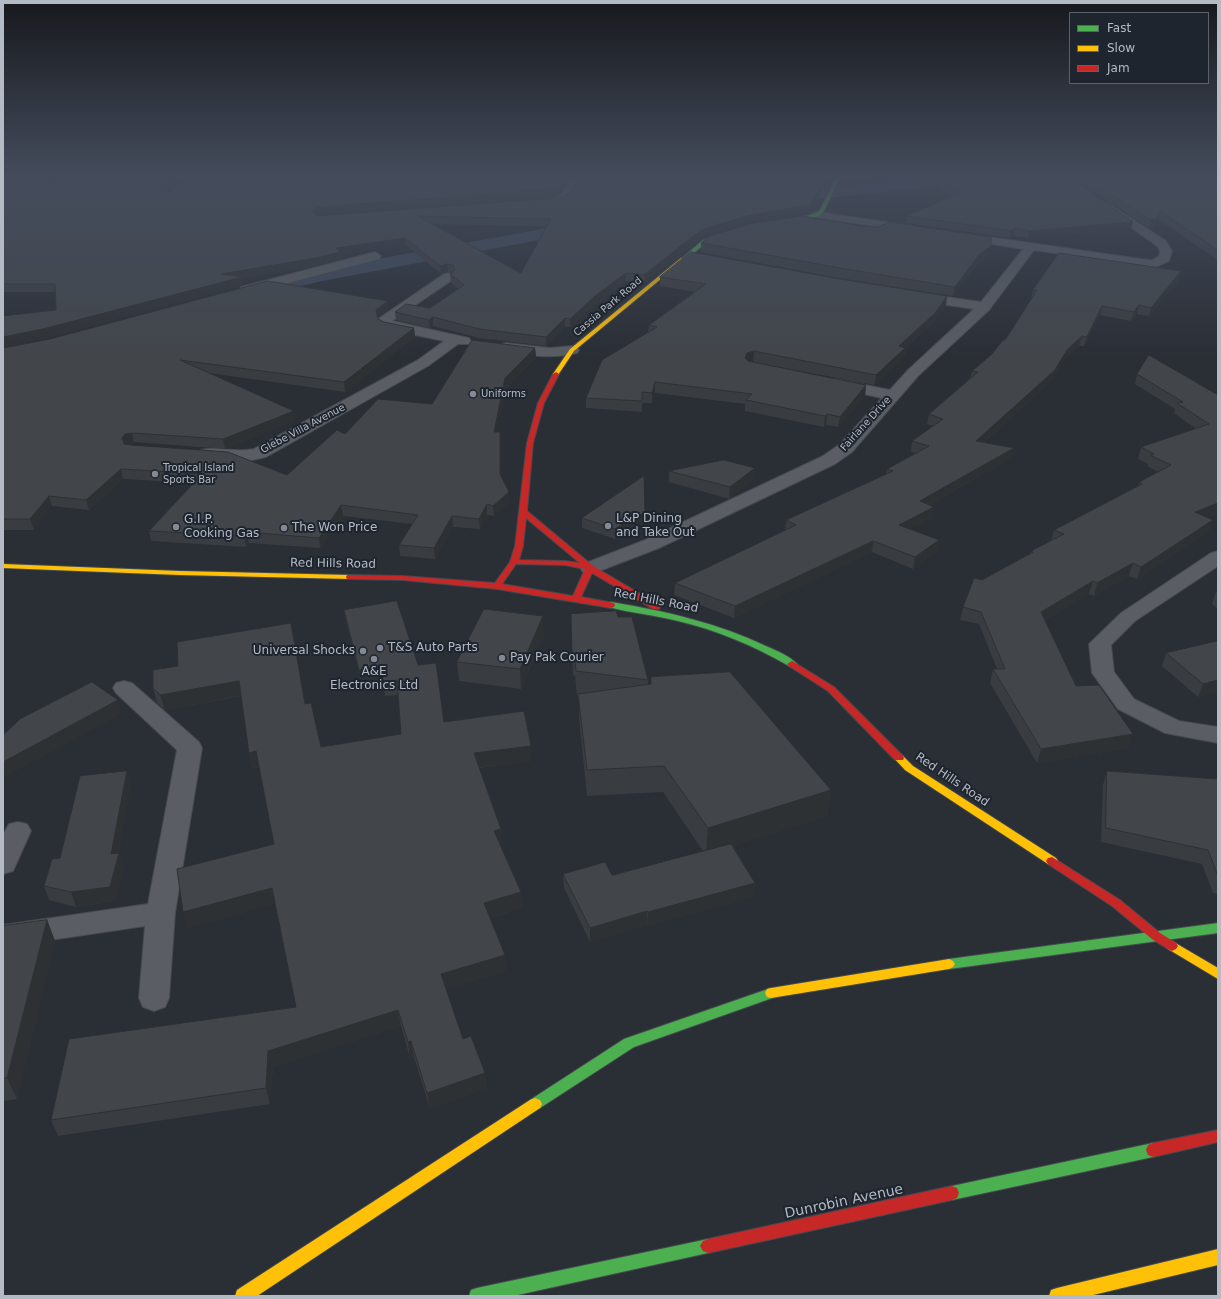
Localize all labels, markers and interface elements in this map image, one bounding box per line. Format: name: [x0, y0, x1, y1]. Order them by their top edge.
legend: [1069, 12, 1209, 84]
text: Fast: [1107, 21, 1131, 35]
text: Slow: [1107, 41, 1135, 55]
text: Jam: [1107, 61, 1130, 75]
street label: Cassia Park Road: [571, 275, 645, 339]
place label: Uniforms: [481, 388, 526, 400]
marker: Uniforms: [468, 389, 478, 399]
street label: Fairlane Drive: [838, 394, 894, 454]
street label: Glebe Villa Avenue: [259, 402, 347, 456]
place label: Tropical Island Sports Bar: [163, 462, 234, 486]
marker: Tropical Island Sports Bar: [150, 469, 160, 479]
place label: L&P Dining and Take Out: [616, 512, 695, 540]
place label: G.I.P. Cooking Gas: [184, 513, 259, 541]
place label: The Won Price: [292, 521, 377, 535]
marker: L&P Dining and Take Out: [603, 521, 613, 531]
marker: G.I.P. Cooking Gas: [171, 522, 181, 532]
marker: The Won Price: [279, 523, 289, 533]
street label: Red Hills Road: [290, 556, 376, 572]
street label: Red Hills Road: [613, 586, 699, 616]
place label: T&S Auto Parts: [388, 641, 478, 655]
marker: T&S Auto Parts: [375, 643, 385, 653]
place label: Universal Shocks: [253, 644, 355, 658]
marker: Universal Shocks: [358, 646, 368, 656]
place label: Pay Pak Courier: [510, 651, 604, 665]
marker: Pay Pak Courier: [497, 653, 507, 663]
marker: A&E Electronics Ltd: [369, 654, 379, 664]
place label: A&E Electronics Ltd: [330, 665, 418, 693]
street label: Red Hills Road: [912, 750, 992, 810]
street label: Dunrobin Avenue: [783, 1181, 905, 1223]

